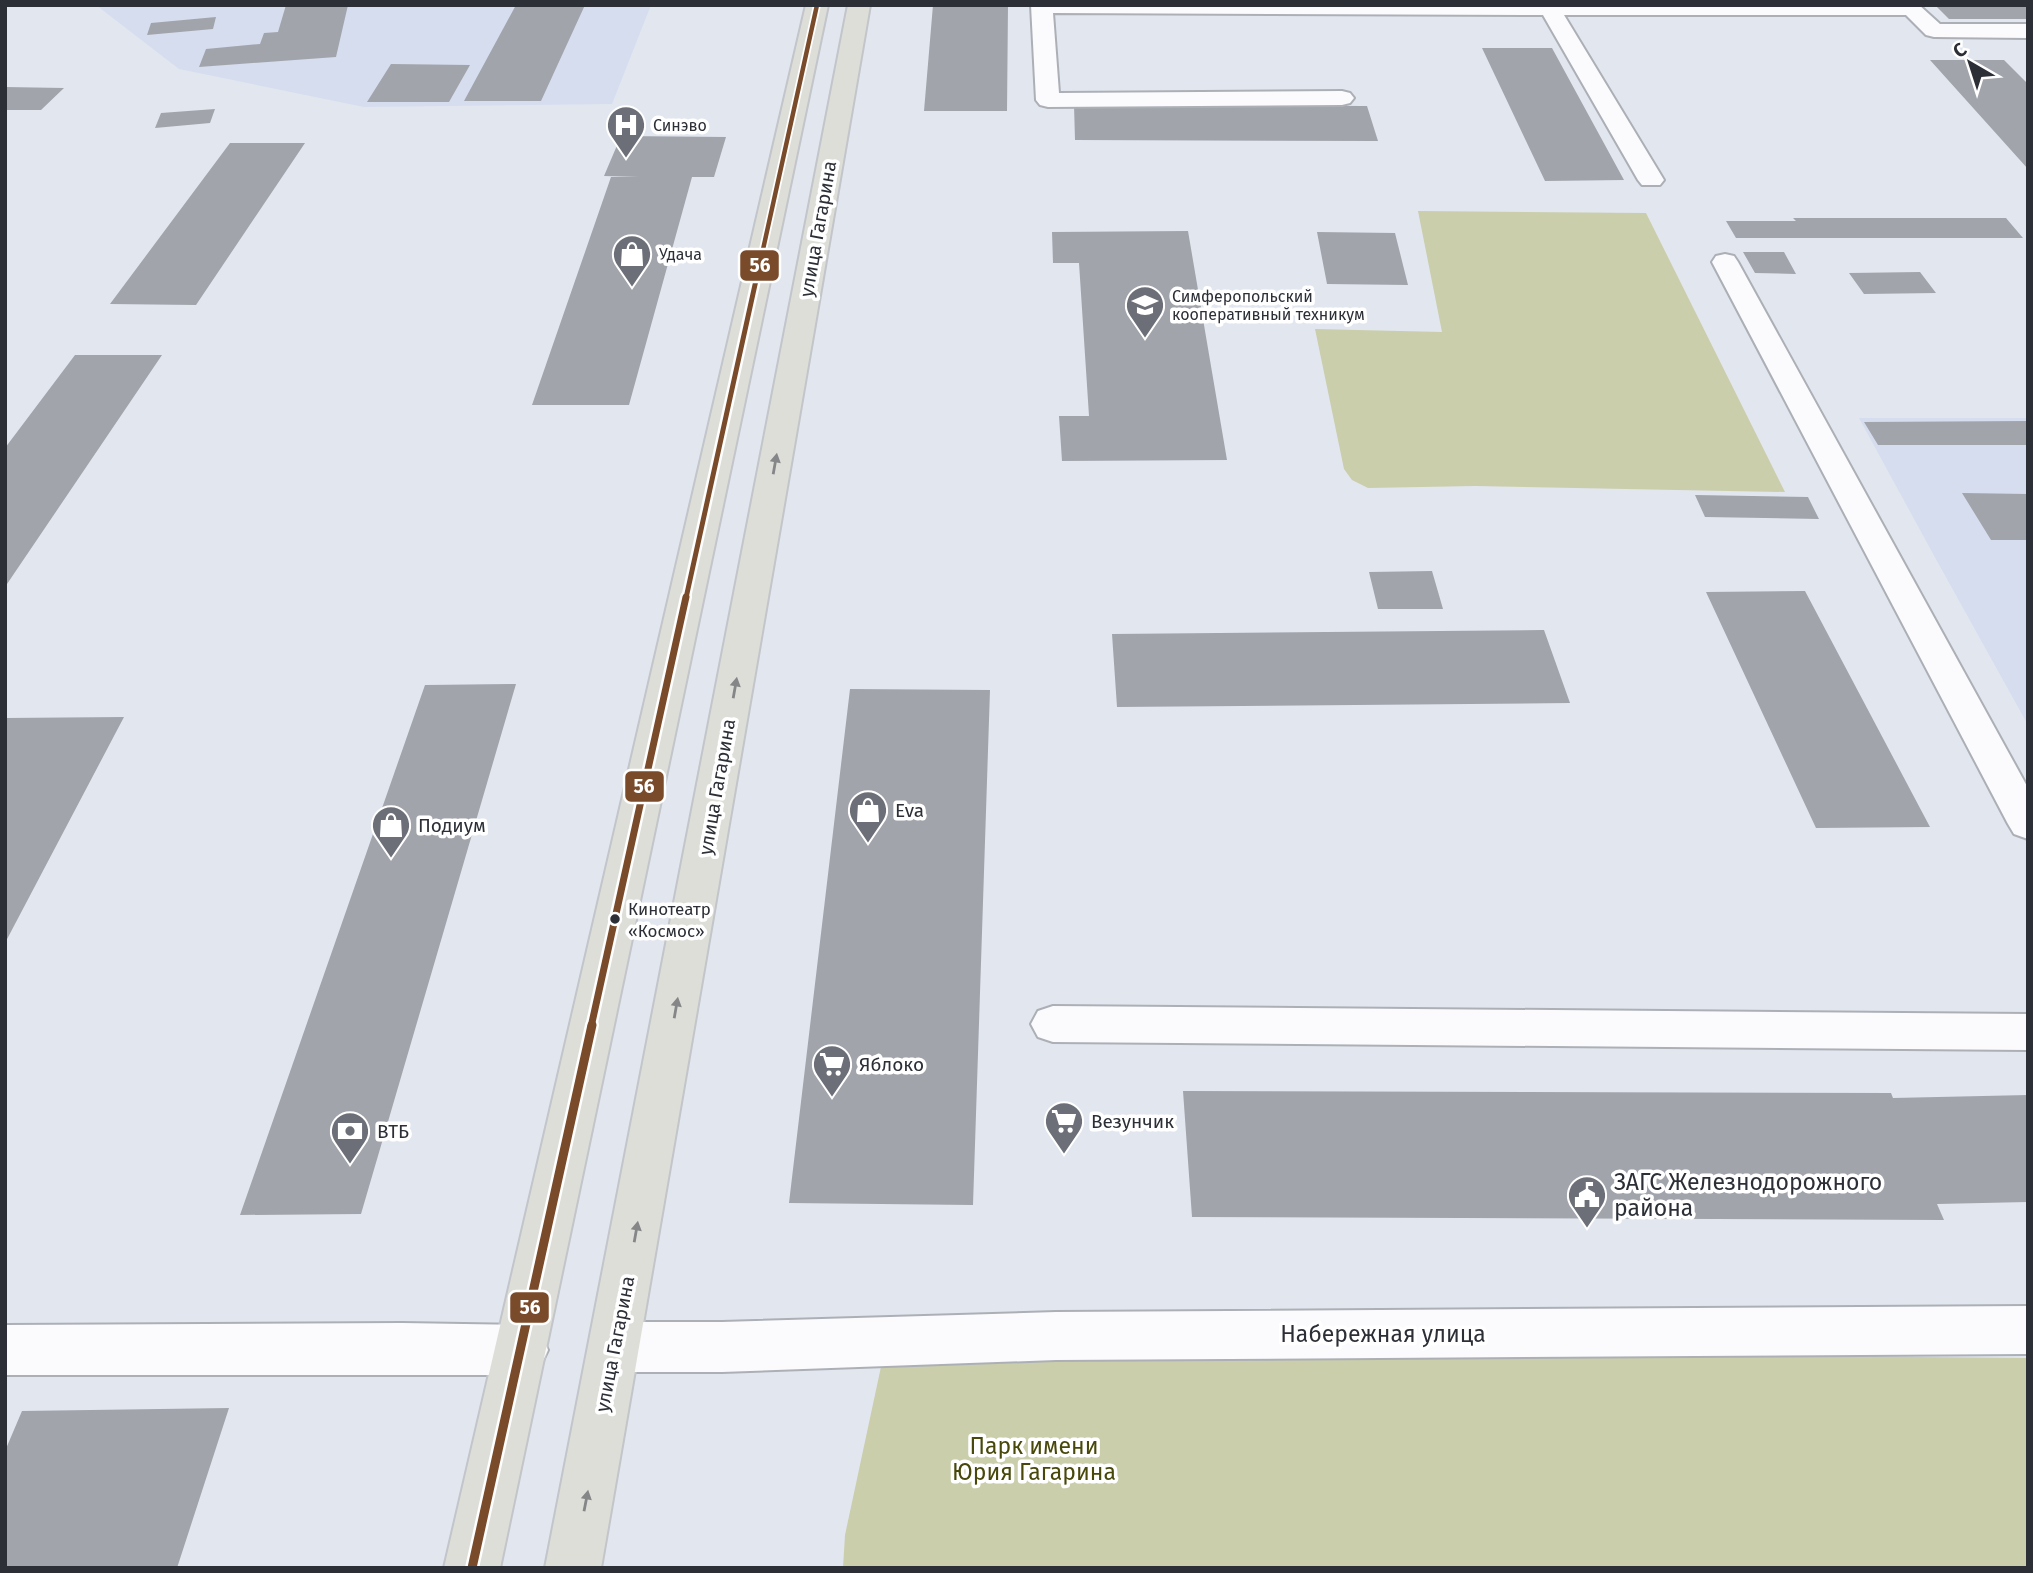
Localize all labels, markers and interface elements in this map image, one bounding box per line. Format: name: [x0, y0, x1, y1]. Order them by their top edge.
north arrow: [1935, 28, 2005, 98]
text: С: [1948, 38, 1971, 63]
hospital icon: Синэво: [605, 104, 647, 159]
place label: Синэво: [653, 116, 707, 135]
street label: улица Гагарина: [795, 159, 841, 299]
shop icon: Удача: [611, 233, 653, 288]
place label: Удача: [659, 245, 702, 264]
line badge: 56: [739, 249, 780, 282]
text: 56: [750, 254, 771, 277]
school or university icon: Симферопольский кооперативный техникум: [1124, 284, 1166, 339]
place label: Симферопольский кооперативный техникум: [1172, 287, 1365, 324]
one-way arrow: [770, 453, 781, 475]
one-way arrow: [729, 677, 740, 699]
street label: улица Гагарина: [694, 717, 740, 857]
line badge: 56: [624, 770, 665, 803]
text: 56: [634, 775, 655, 798]
shop icon: Eva: [847, 789, 889, 844]
place label: Eva: [895, 799, 924, 822]
shop icon: Подиум: [370, 804, 412, 859]
place label: Подиум: [418, 814, 486, 837]
place label: Кинотеатр «Космос»: [628, 899, 711, 942]
marker: Кинотеатр «Космос»: [608, 912, 622, 926]
one-way arrow: [671, 997, 682, 1019]
supermarket icon: Яблоко: [811, 1043, 853, 1098]
place label: Яблоко: [859, 1053, 924, 1076]
supermarket icon: Везунчик: [1043, 1100, 1085, 1155]
bank icon: ВТБ: [329, 1110, 371, 1165]
place label: Везунчик: [1091, 1110, 1174, 1133]
place label: ВТБ: [377, 1120, 409, 1143]
place label: ЗАГС Железнодорожного района: [1614, 1168, 1882, 1222]
public building icon: ЗАГС Железнодорожного района: [1566, 1174, 1608, 1229]
one-way arrow: [631, 1221, 642, 1243]
street label: улица Гагарина: [591, 1274, 639, 1414]
line badge: 56: [509, 1291, 550, 1324]
text: 56: [520, 1296, 541, 1319]
street label: Набережная улица: [1280, 1320, 1486, 1348]
park label: Парк имени Юрия Гагарина: [952, 1432, 1116, 1486]
one-way arrow: [580, 1490, 591, 1512]

